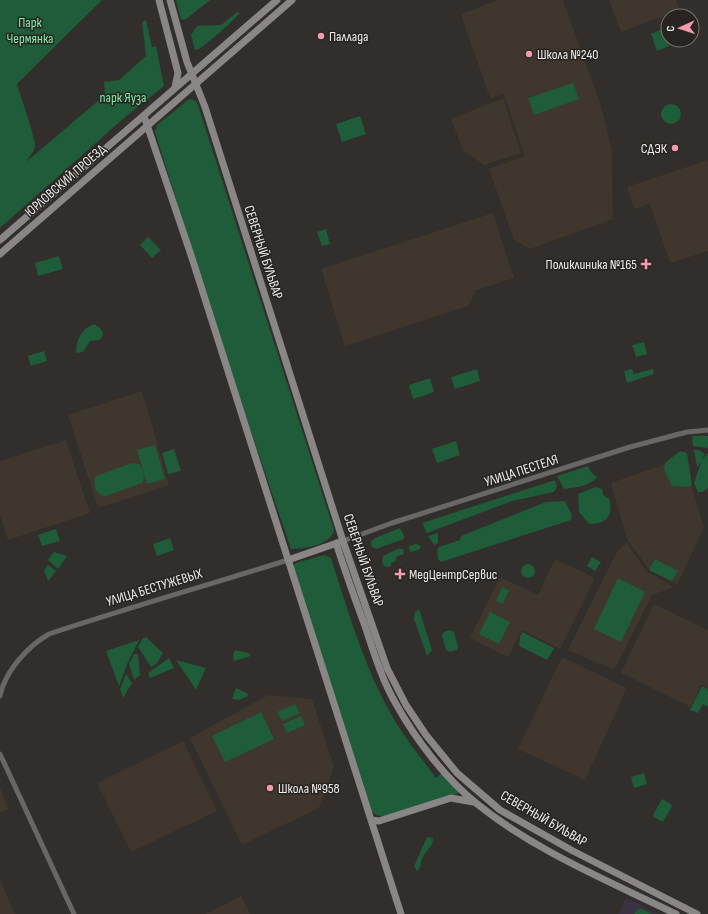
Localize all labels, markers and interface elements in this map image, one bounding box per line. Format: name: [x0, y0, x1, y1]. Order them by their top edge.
north arrow: [660, 8, 700, 48]
park label: Парк Чермянка: [6, 14, 54, 47]
text: С: [664, 25, 677, 32]
place label: Паллада: [329, 28, 368, 45]
marker: Паллада: [316, 31, 326, 41]
place label: Школа №240: [537, 46, 599, 63]
marker: Школа №240: [524, 49, 534, 59]
park label: парк Яуза: [100, 89, 146, 106]
street label: ЮРЛОВСКИЙ ПРОЕЗД: [21, 140, 110, 220]
place label: СДЭК: [641, 140, 668, 157]
marker: СДЭК: [670, 143, 680, 153]
street label: СЕВЕРНЫЙ БУЛЬВАР: [240, 203, 287, 301]
place label: Поликлиника №165: [546, 256, 637, 273]
marker: Поликлиника №165: [640, 258, 652, 270]
street label: УЛИЦА ПЕСТЕЛЯ: [482, 451, 560, 490]
street label: СЕВЕРНЫЙ БУЛЬВАР: [340, 511, 387, 609]
street label: УЛИЦА БЕСТУЖЕВЫХ: [104, 565, 204, 610]
place label: МедЦентрСервис: [409, 566, 497, 583]
marker: МедЦентрСервис: [394, 568, 406, 580]
place label: Школа №958: [278, 780, 340, 797]
marker: Школа №958: [265, 783, 275, 793]
street label: СЕВЕРНЫЙ БУЛЬВАР: [497, 787, 590, 850]

